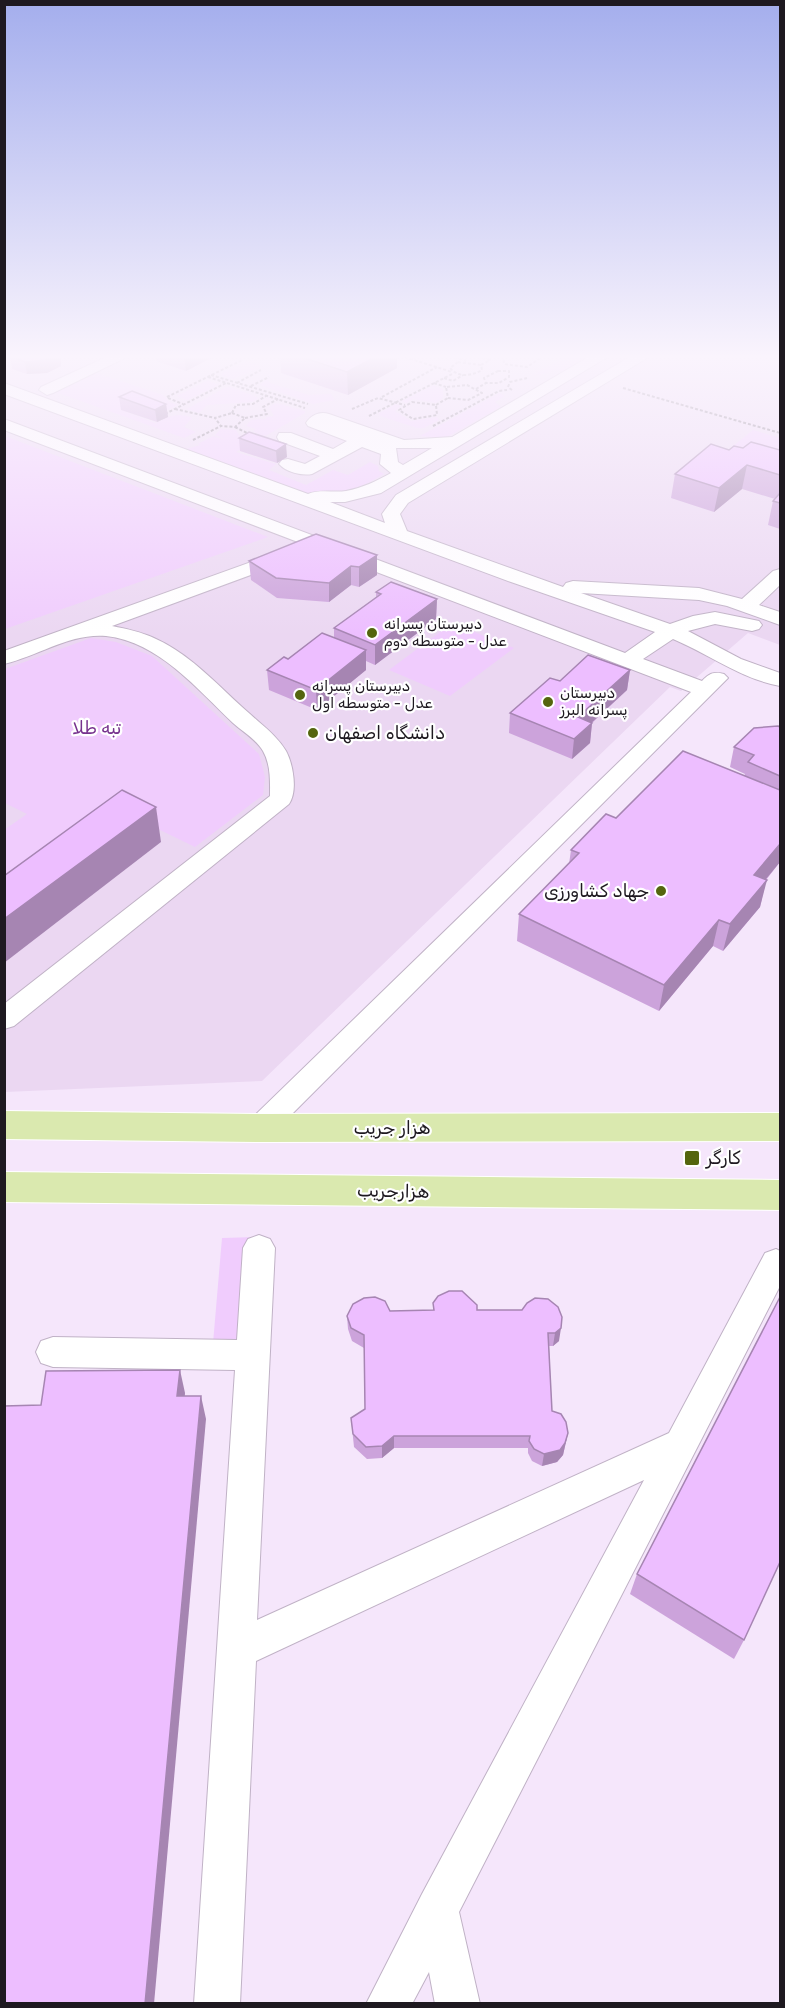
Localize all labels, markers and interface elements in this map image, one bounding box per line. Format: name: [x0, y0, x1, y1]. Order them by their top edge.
place label: دبیرستان پسرانه عدل - متوسطه دوم: [384, 615, 507, 651]
marker: دبیرستان پسرانه عدل - متوسطه دوم: [365, 626, 379, 640]
place label: دبیرستان پسرانه عدل - متوسطه اول: [312, 677, 433, 713]
place label: دبیرستان پسرانه البرز: [559, 684, 628, 720]
marker: دبیرستان پسرانه عدل - متوسطه اول: [293, 688, 307, 702]
marker: دبیرستان پسرانه البرز: [541, 695, 555, 709]
park label: تبه طلا: [73, 717, 122, 739]
place label: دانشگاه اصفهان: [325, 722, 445, 744]
marker: دانشگاه اصفهان: [306, 726, 320, 740]
place label: جهاد کشاورزی: [544, 880, 649, 902]
marker: جهاد کشاورزی: [654, 884, 668, 898]
street label: هزار جریب: [354, 1117, 430, 1139]
place label: کارگر: [705, 1147, 741, 1169]
marker: کارگر: [683, 1149, 701, 1167]
street label: هزارجریب: [357, 1179, 429, 1203]

